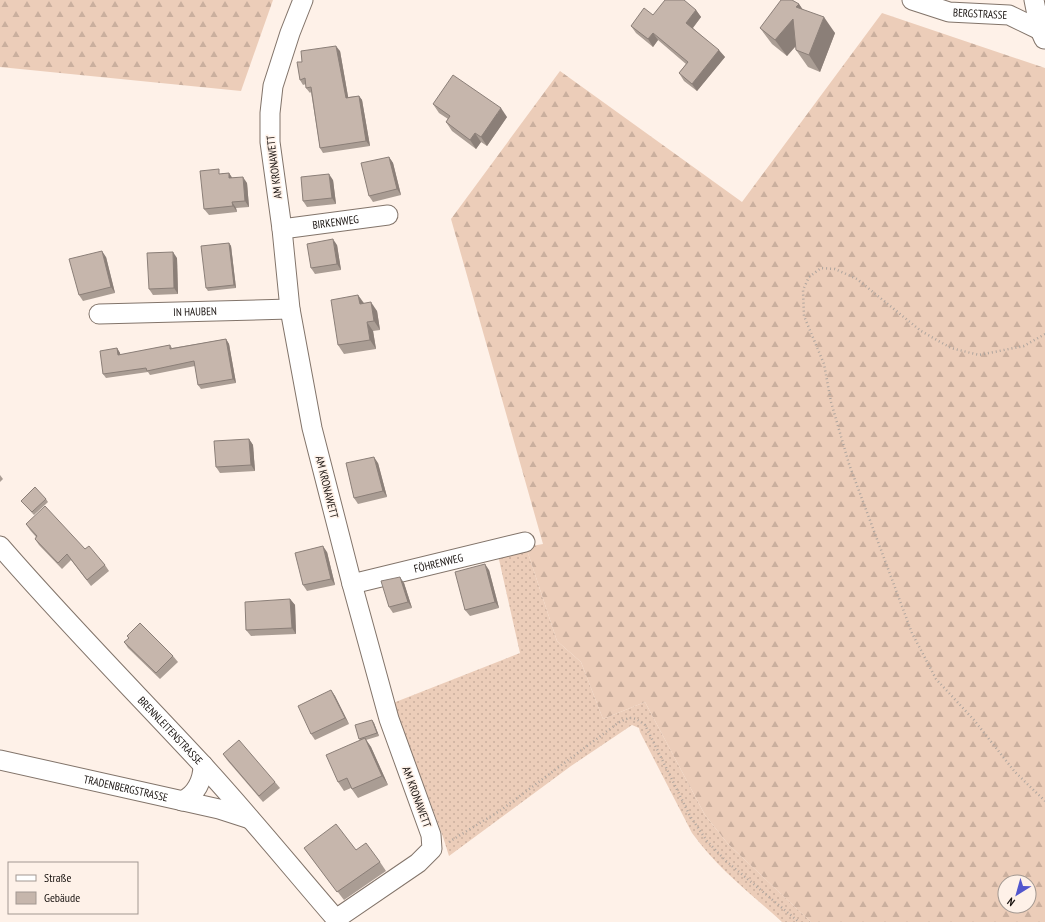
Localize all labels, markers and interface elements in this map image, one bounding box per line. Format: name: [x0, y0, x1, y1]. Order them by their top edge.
street label: BERGSTRASSE: [953, 5, 1008, 22]
street label: AM KRONAWETT: [263, 134, 285, 200]
street label: BIRKENWEG: [311, 212, 360, 232]
street label: IN HAUBEN: [173, 304, 217, 319]
street label: AM KRONAWETT: [312, 454, 342, 520]
street label: FÖHRENWEG: [413, 550, 464, 576]
street label: BRENNLEITENSTRASSE: [135, 693, 206, 768]
street label: AM KRONAWETT: [399, 765, 435, 830]
street label: TRADENBERGSTRASSE: [82, 772, 170, 804]
legend: [8, 862, 138, 914]
text: Straße: [44, 870, 71, 885]
north arrow: [997, 874, 1037, 914]
text: Gebäude: [44, 890, 80, 905]
text: N: [1004, 895, 1018, 909]

